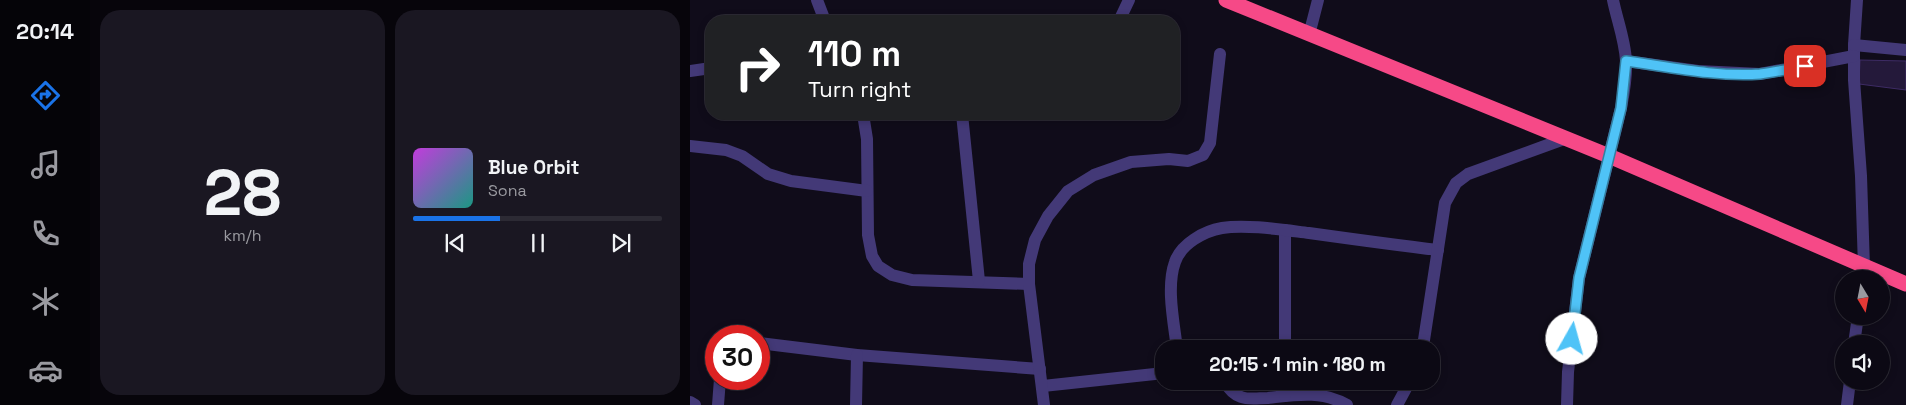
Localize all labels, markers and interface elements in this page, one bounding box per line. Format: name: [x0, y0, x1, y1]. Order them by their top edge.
text: 20:14: [16, 17, 74, 45]
text: 110 m: [808, 32, 901, 76]
icon: right: [725, 35, 790, 100]
pin: [1784, 45, 1826, 87]
icon: arrive: [1791, 52, 1819, 80]
text: Turn right: [808, 75, 911, 103]
icon: directions: [28, 78, 63, 113]
icon: music: [28, 147, 63, 182]
text: 28: [204, 151, 281, 234]
text: Blue Orbit: [488, 155, 579, 180]
text: Sona: [488, 180, 527, 201]
icon: phone: [28, 216, 63, 251]
text: km/h: [223, 225, 262, 246]
icon: previous: [441, 229, 469, 257]
icon: pause: [524, 229, 552, 257]
icon: next: [607, 229, 635, 257]
north arrow: [1835, 270, 1890, 325]
map controls: [1835, 270, 1890, 390]
icon: climate: [28, 284, 63, 319]
position arrow: [1545, 312, 1597, 364]
speed limit sign: 30: [705, 325, 770, 390]
button: sound: [1835, 335, 1890, 390]
text: 20:15 · 1 min · 180 m: [1209, 352, 1386, 377]
icon: car: [28, 353, 63, 388]

